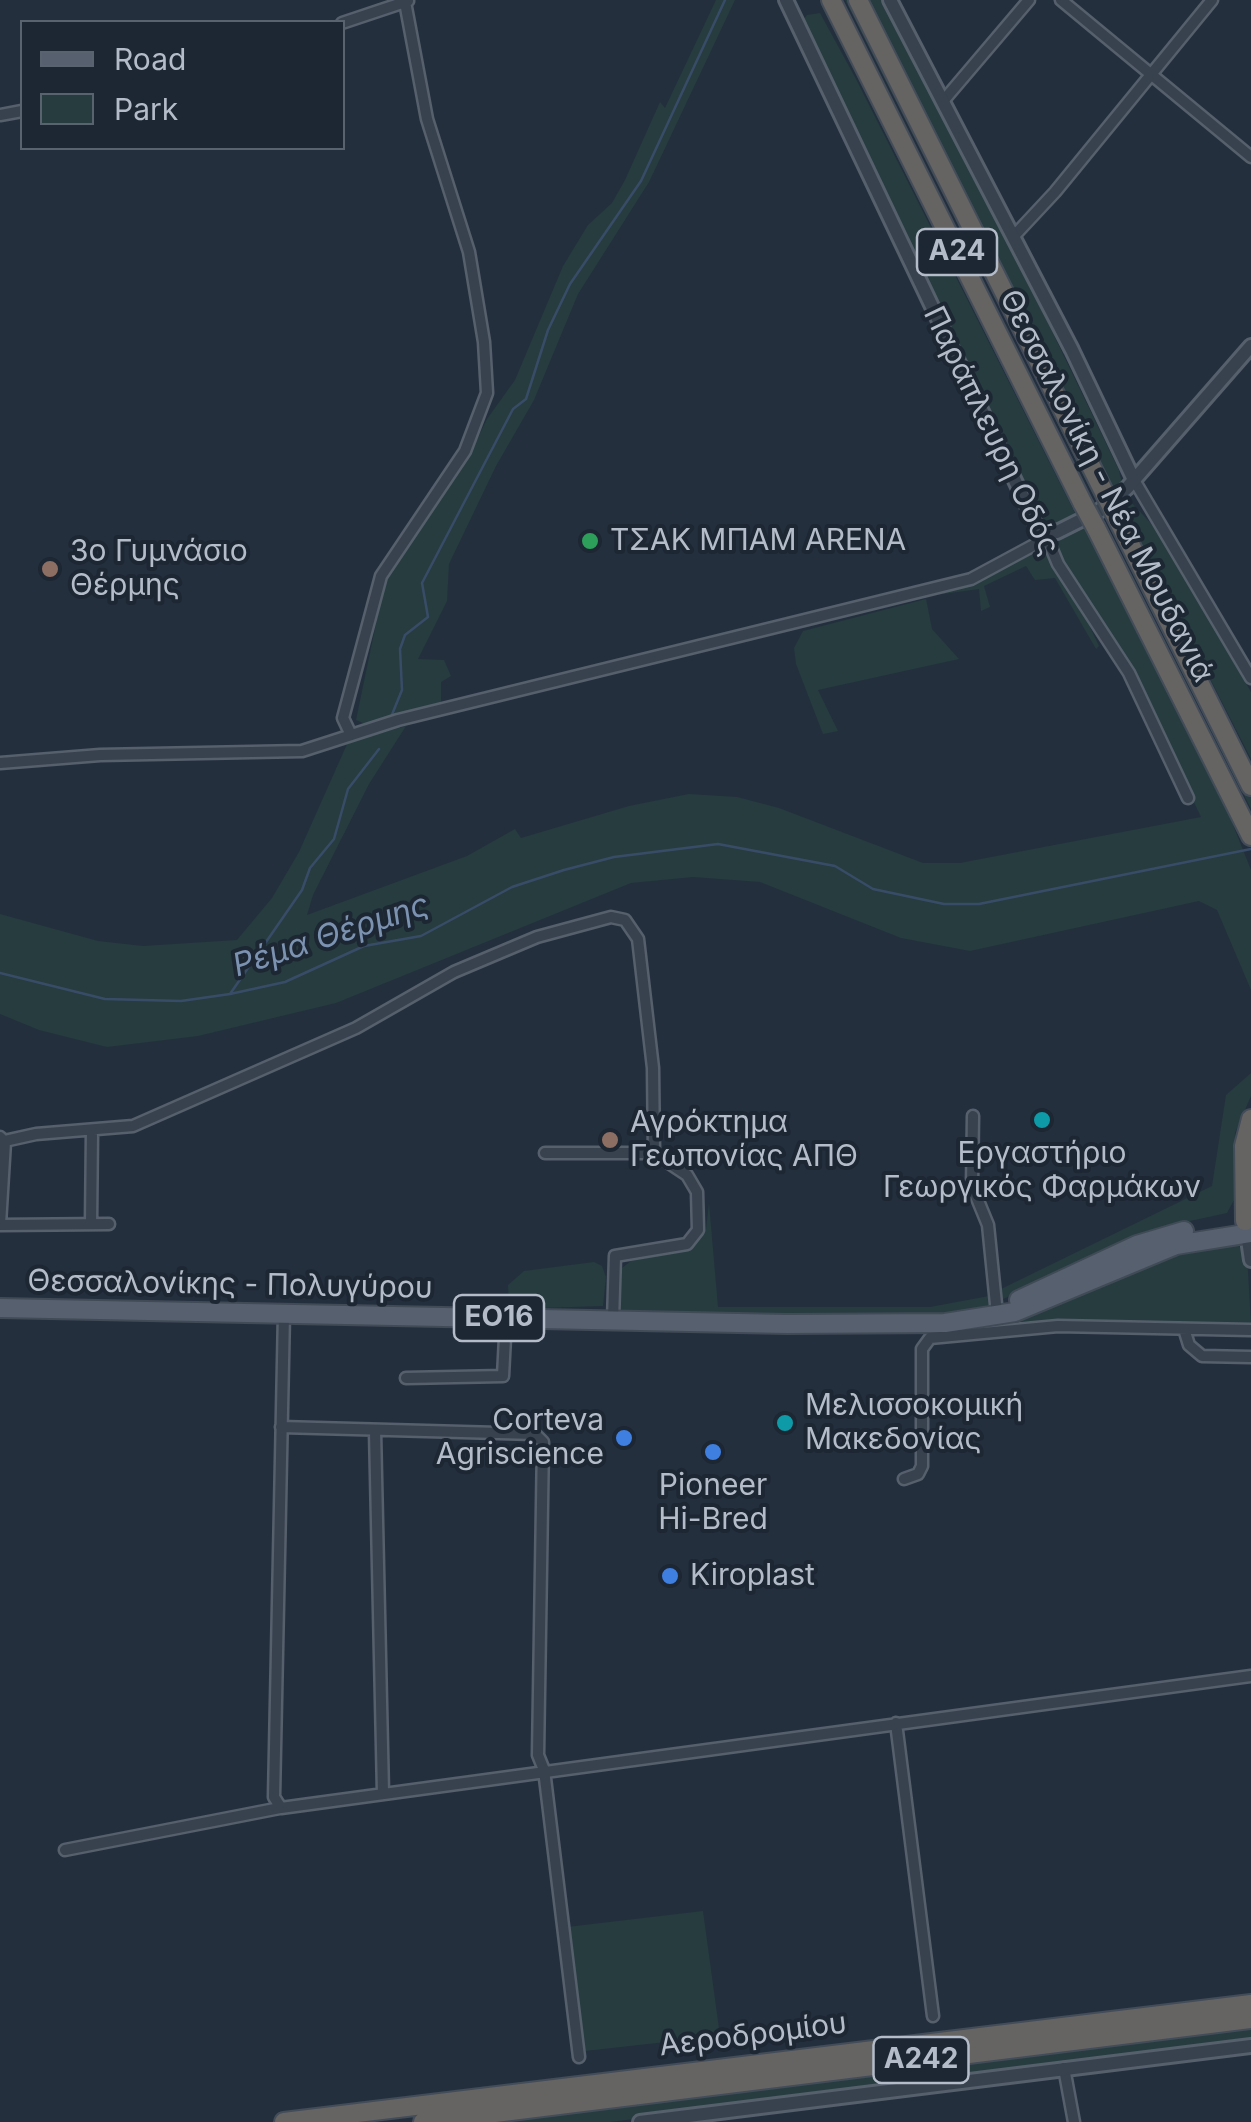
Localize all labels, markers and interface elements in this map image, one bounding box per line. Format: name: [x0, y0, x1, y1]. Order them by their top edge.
legend: [20, 20, 345, 150]
text: Road: [114, 41, 186, 77]
text: Park: [114, 91, 178, 127]
road number: Α24: [917, 229, 997, 275]
street label: Θεσσαλονίκη - Νέα Μουδανιά: [991, 284, 1221, 688]
street label: Παράπλευρη Οδός: [915, 301, 1067, 561]
place label: ΤΣΑΚ ΜΠΑΜ ARENA: [610, 523, 906, 559]
marker: ΤΣΑΚ ΜΠΑΜ ARENA: [579, 530, 601, 552]
place label: 3ο Γυμνάσιο Θέρμης: [70, 534, 248, 604]
marker: 3ο Γυμνάσιο Θέρμης: [39, 558, 61, 580]
water label: Ρέμα Θέρμης: [228, 886, 434, 986]
place label: Αγρόκτημα Γεωπονίας ΑΠΘ: [630, 1105, 858, 1176]
marker: Εργαστήριο Γεωργικός Φαρμάκων: [1031, 1109, 1053, 1131]
marker: Αγρόκτημα Γεωπονίας ΑΠΘ: [599, 1129, 621, 1151]
place label: Εργαστήριο Γεωργικός Φαρμάκων: [883, 1136, 1201, 1206]
street label: Θεσσαλονίκης - Πολυγύρου: [27, 1263, 433, 1307]
road number: ΕΟ16: [454, 1295, 544, 1341]
place label: Μελισσοκομική Μακεδονίας: [805, 1388, 1023, 1458]
place label: Corteva Agriscience: [436, 1403, 604, 1474]
marker: Μελισσοκομική Μακεδονίας: [774, 1412, 796, 1434]
marker: Corteva Agriscience: [613, 1427, 635, 1449]
marker: Pioneer Hi-Bred: [702, 1441, 724, 1463]
place label: Pioneer Hi-Bred: [658, 1468, 768, 1538]
place label: Kiroplast: [690, 1558, 815, 1594]
marker: Kiroplast: [659, 1565, 681, 1587]
street label: Αεροδρομίου: [657, 2006, 849, 2064]
road number: Α242: [874, 2037, 968, 2083]

